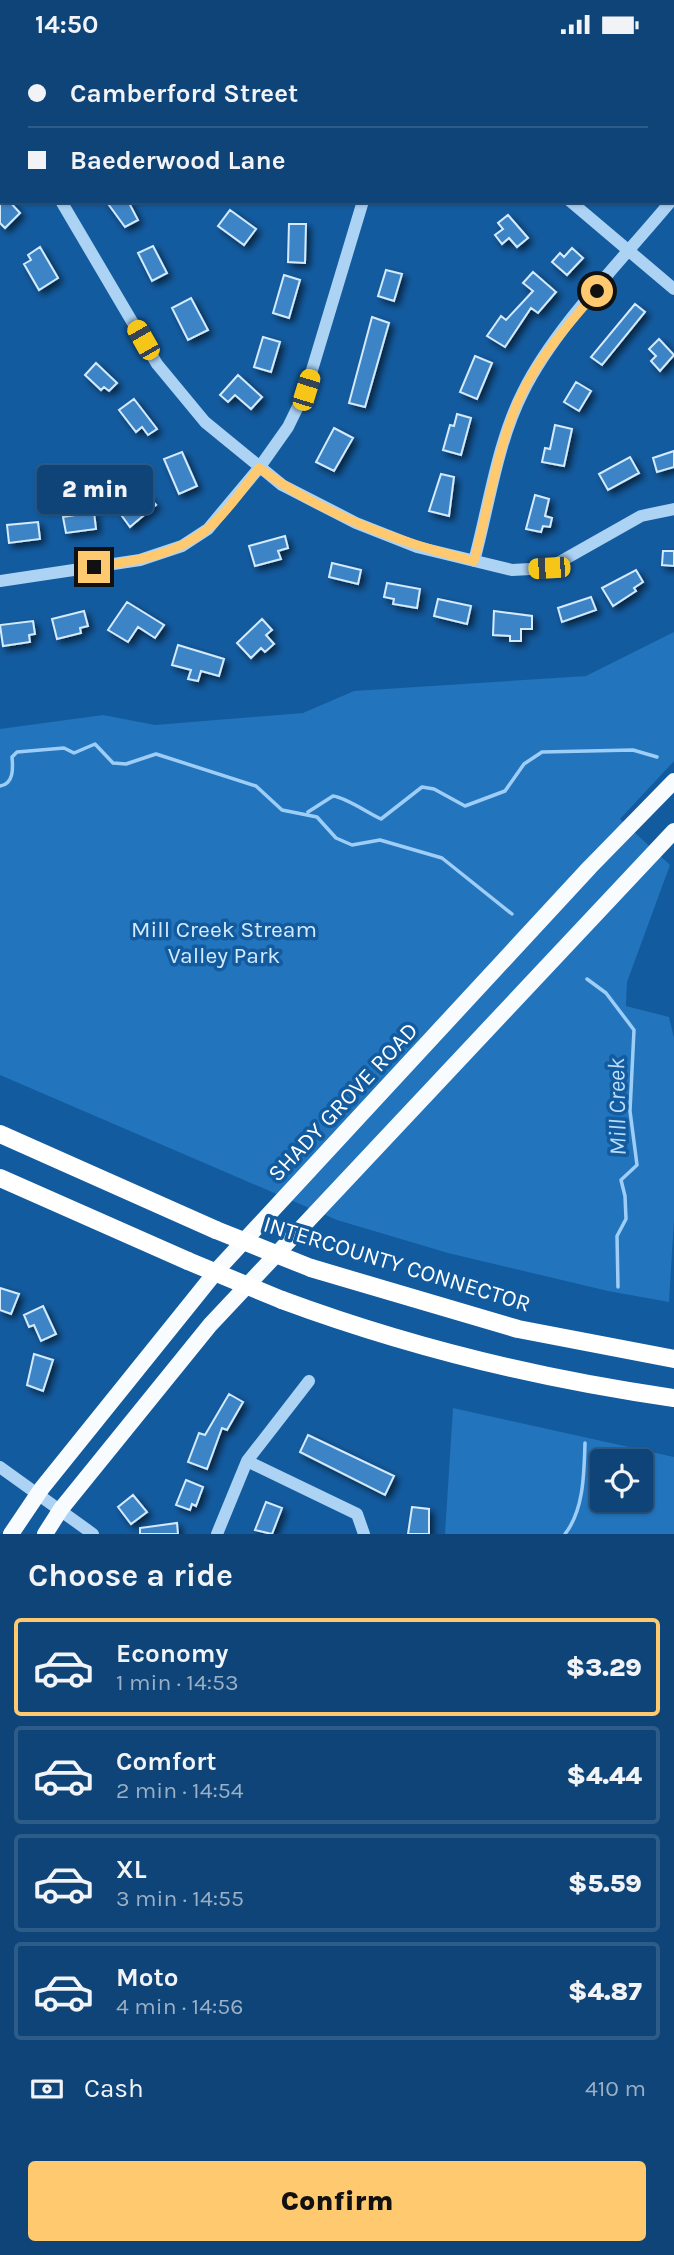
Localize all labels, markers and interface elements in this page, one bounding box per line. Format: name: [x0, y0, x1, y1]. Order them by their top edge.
text: 14:50: [35, 9, 98, 40]
text: Camberford Street: [70, 78, 298, 109]
text: Baederwood Lane: [70, 145, 286, 176]
route start: [581, 275, 613, 307]
car: [124, 317, 163, 363]
car: [290, 367, 323, 413]
callout: 2 min: [36, 465, 152, 515]
text: 2 min: [62, 476, 128, 503]
route end: [78, 551, 110, 583]
car: [528, 556, 571, 580]
park label: Mill Creek Stream Valley Park: [131, 916, 317, 969]
street label: SHADY GROVE ROAD: [262, 1017, 424, 1187]
water label: Mill Creek: [602, 1057, 632, 1156]
street label: INTERCOUNTY CONNECTOR: [260, 1210, 534, 1318]
map controls: [590, 1449, 653, 1512]
button: locate: [590, 1449, 653, 1512]
text: Choose a ride: [28, 1557, 233, 1594]
icon: car: [32, 1636, 95, 1699]
text: Economy: [116, 1638, 228, 1669]
text: $3.29: [566, 1652, 642, 1683]
text: 1 min · 14:53: [116, 1669, 239, 1696]
icon: car: [32, 1744, 95, 1807]
text: Comfort: [116, 1746, 217, 1777]
text: $4.44: [566, 1760, 642, 1791]
text: 2 min · 14:54: [116, 1777, 244, 1804]
icon: car: [32, 1852, 95, 1915]
text: XL: [116, 1854, 147, 1885]
text: $5.59: [568, 1868, 642, 1899]
text: 3 min · 14:55: [116, 1885, 244, 1912]
icon: car: [32, 1960, 95, 2023]
text: Moto: [116, 1962, 178, 1993]
text: $4.87: [568, 1976, 642, 2007]
text: 4 min · 14:56: [116, 1993, 244, 2020]
icon: cash: [28, 2070, 66, 2108]
text: Cash: [84, 2073, 144, 2104]
text: 410 m: [585, 2075, 646, 2102]
button: Confirm: [28, 2161, 646, 2241]

